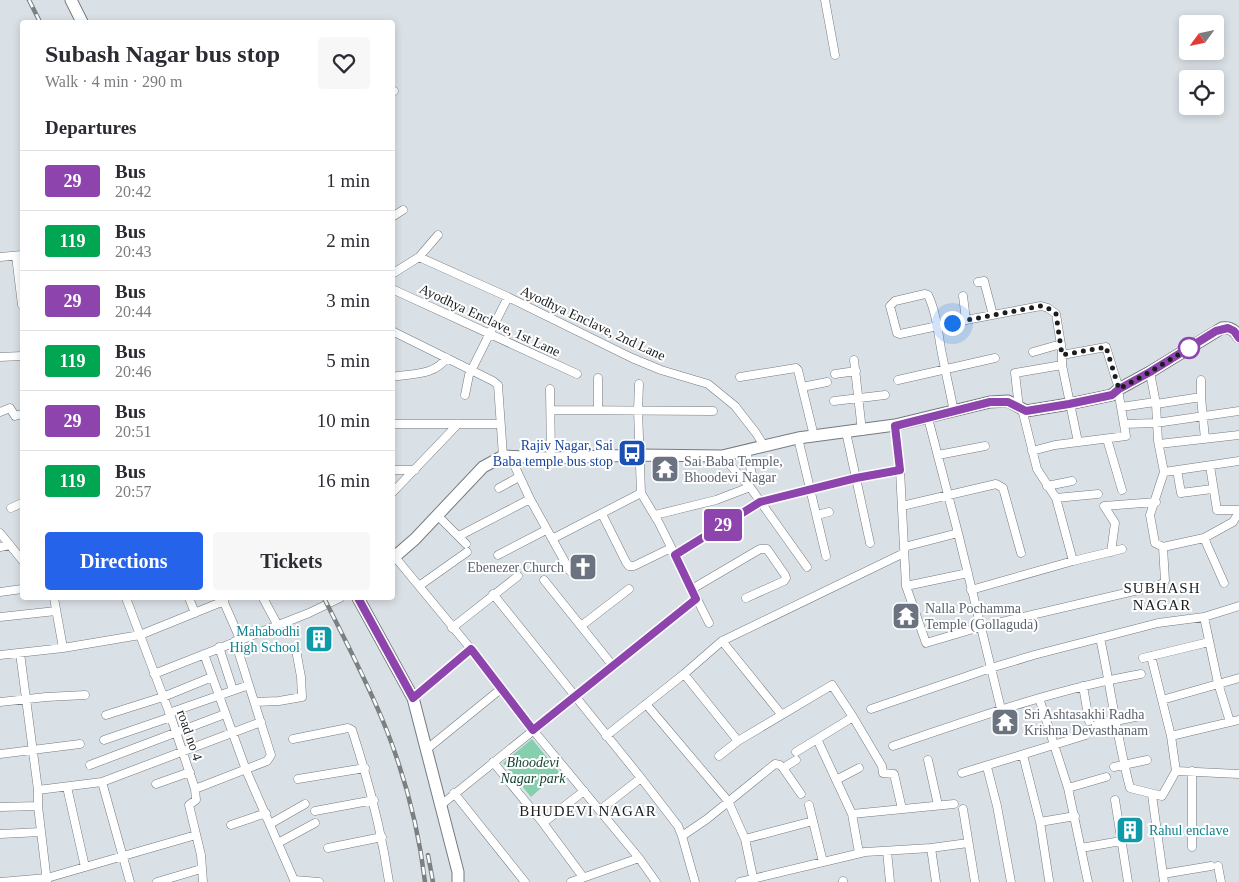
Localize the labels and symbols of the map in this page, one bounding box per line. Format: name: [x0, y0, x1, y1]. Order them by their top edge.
north arrow: [1179, 15, 1224, 60]
street label: Ayodhya Enclave, 1st Lane: [417, 281, 562, 360]
street label: Ayodhya Enclave, 2nd Lane: [518, 283, 668, 364]
your location: [940, 311, 965, 336]
unlabelled marker: [1178, 337, 1200, 359]
place label: Rajiv Nagar, Sai Baba temple bus stop: [493, 438, 613, 469]
bus stop icon: Rajiv Nagar, Sai Baba temple bus stop: [617, 438, 647, 468]
temple icon: Sai Baba Temple, Bhoodevi Nagar: [650, 454, 680, 484]
place label: Sai Baba Temple, Bhoodevi Nagar: [684, 454, 783, 485]
line badge: 29: [700, 509, 746, 541]
church icon: Ebenezer Church: [568, 552, 598, 582]
place label: Ebenezer Church: [467, 560, 564, 575]
district label: SUBHASH NAGAR: [1123, 580, 1201, 613]
temple icon: Nalla Pochamma Temple (Gollaguda): [891, 601, 921, 631]
place label: Nalla Pochamma Temple (Gollaguda): [925, 601, 1038, 633]
place label: Mahabodhi High School: [230, 624, 300, 655]
building icon: Mahabodhi High School: [304, 624, 334, 654]
temple icon: Sri Ashtasakhi Radha Krishna Devasthanam: [990, 707, 1020, 737]
place label: Sri Ashtasakhi Radha Krishna Devasthanam: [1024, 707, 1148, 738]
street label: road no 4: [174, 708, 205, 763]
park label: Bhoodevi Nagar park: [500, 755, 566, 786]
district label: BHUDEVI NAGAR: [519, 803, 657, 819]
building icon: Rahul enclave: [1115, 815, 1145, 845]
place label: Rahul enclave: [1149, 823, 1229, 838]

